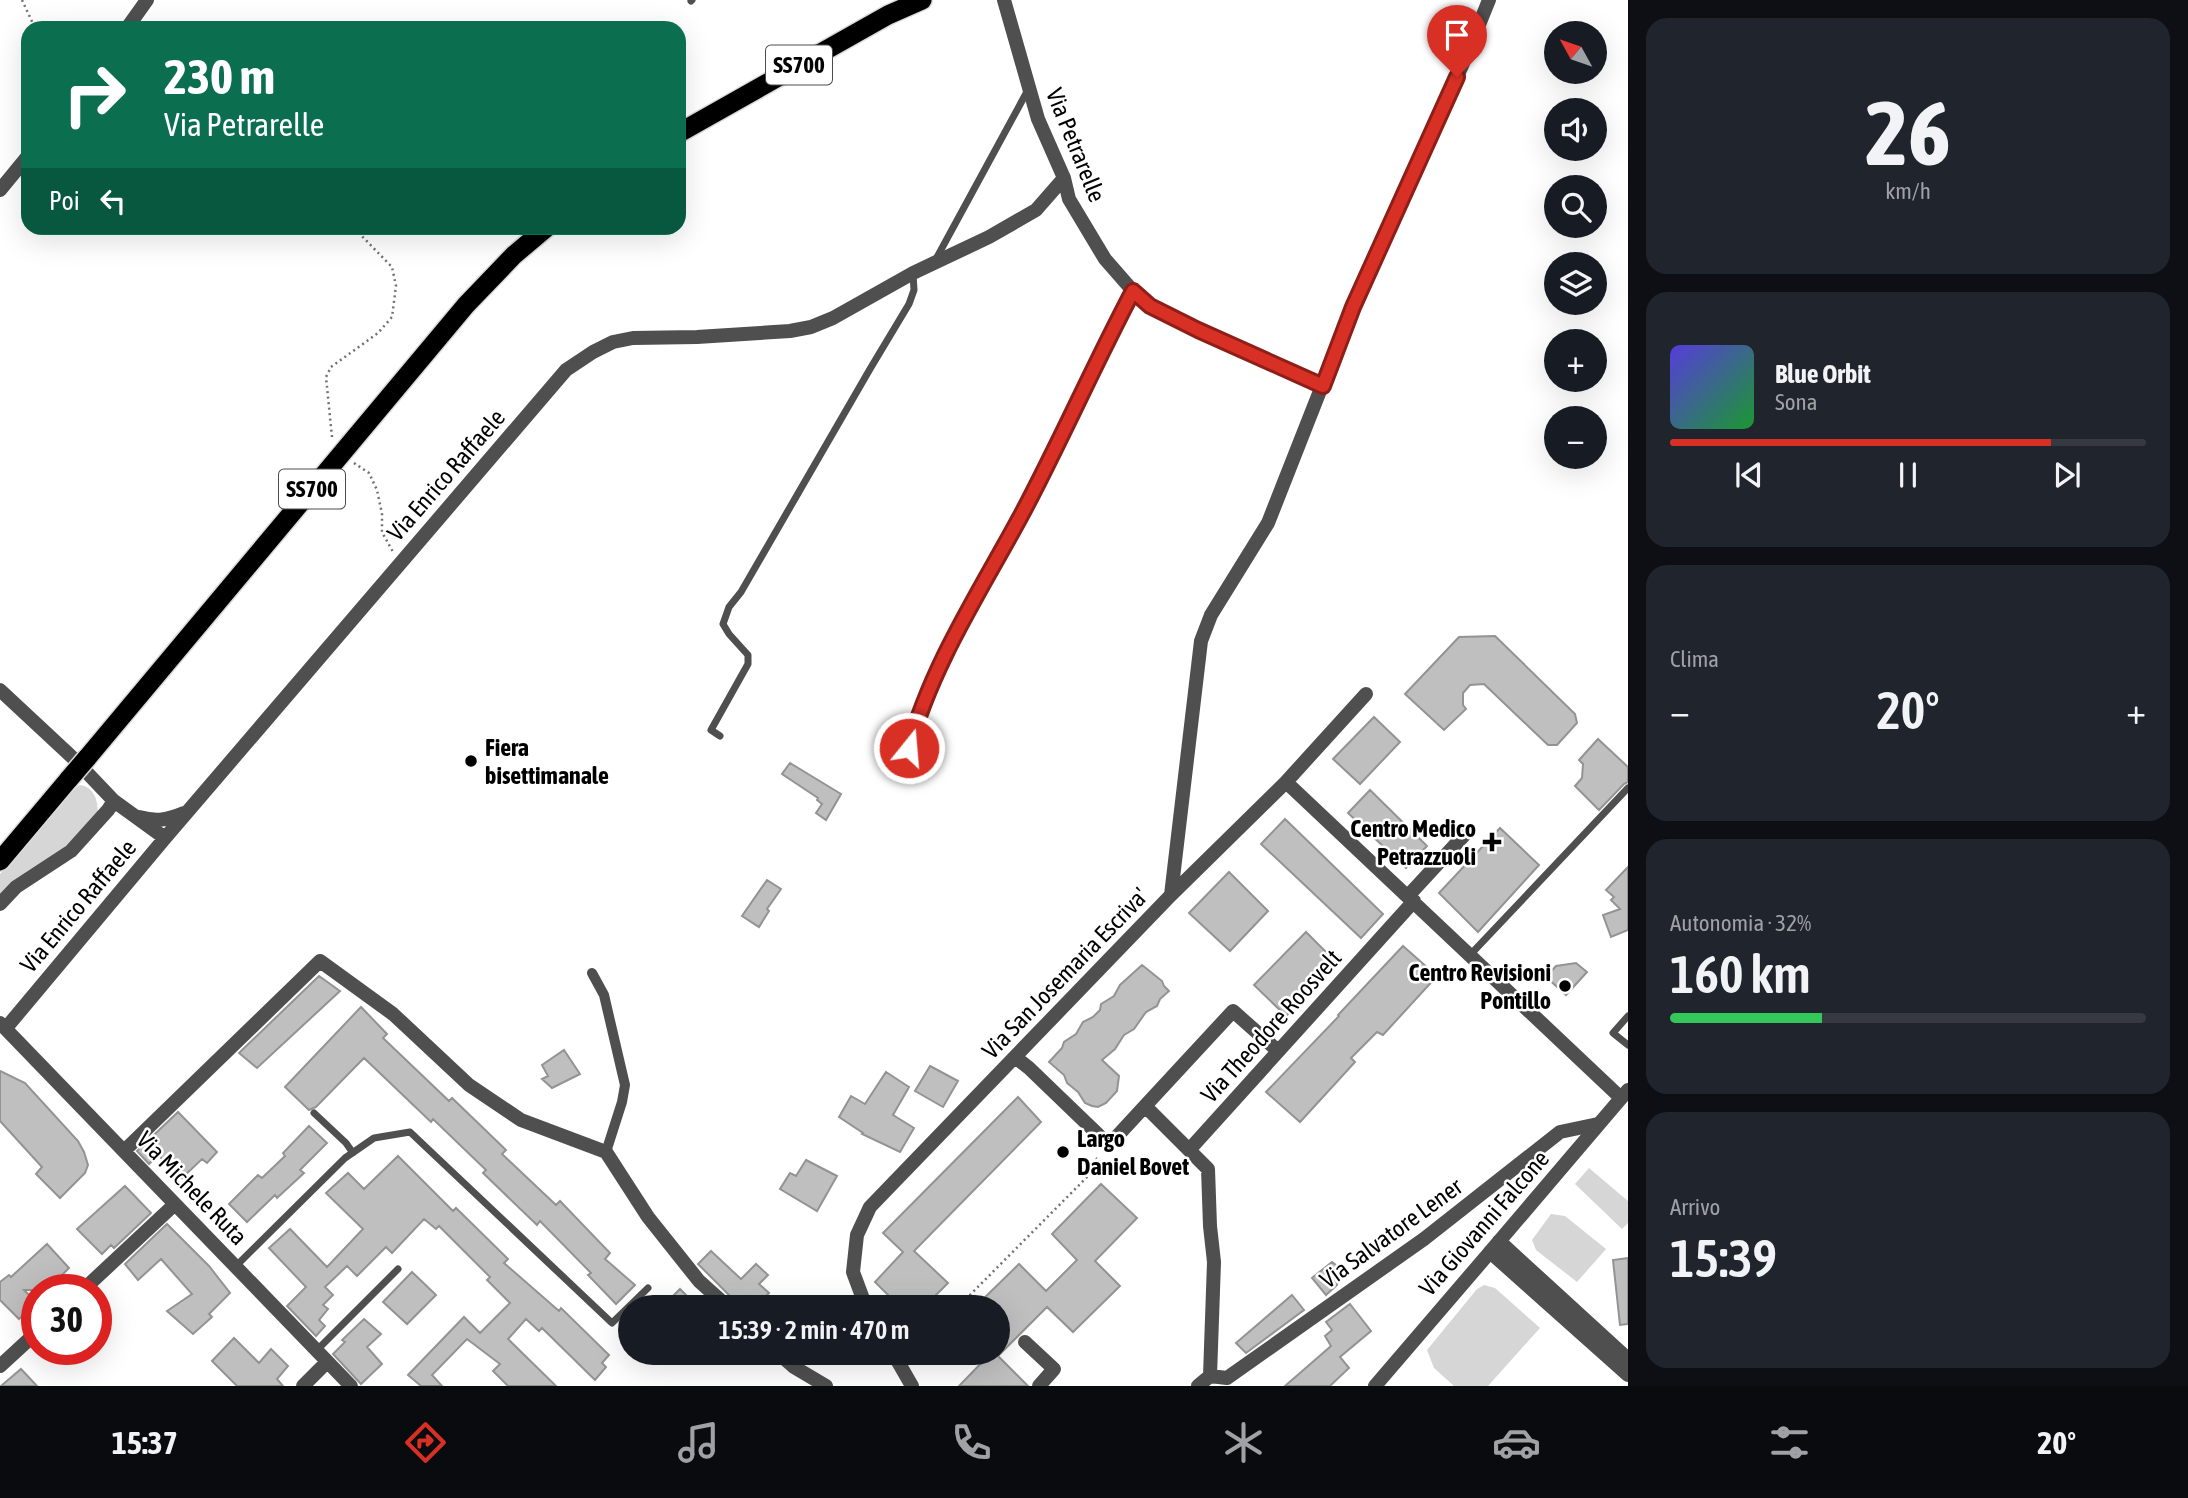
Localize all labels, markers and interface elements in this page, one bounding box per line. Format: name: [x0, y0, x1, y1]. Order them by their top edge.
pin: [1427, 5, 1487, 77]
icon: arrive: [1438, 16, 1476, 54]
north arrow: [1544, 21, 1606, 84]
map controls: [1544, 21, 1607, 469]
road number: SS700: [766, 46, 832, 85]
text: 230 m: [164, 48, 275, 104]
icon: right: [49, 49, 140, 140]
text: 26: [1865, 80, 1951, 184]
street label: Via Petrarelle: [1041, 84, 1111, 206]
button: sound: [1544, 98, 1607, 161]
text: Via Petrarelle: [164, 106, 324, 143]
button: search: [1544, 175, 1607, 238]
text: km/h: [1885, 178, 1931, 204]
icon: left: [94, 182, 132, 220]
text: Poi: [49, 186, 80, 216]
button: layers: [1544, 252, 1607, 315]
button: +: [1544, 329, 1607, 392]
text: Blue Orbit: [1775, 359, 1871, 389]
text: Sona: [1775, 389, 1817, 415]
street label: Via Enrico Raffaele: [382, 404, 510, 546]
button: −: [1544, 406, 1607, 469]
icon: previous: [1730, 456, 1768, 494]
icon: pause: [1889, 456, 1927, 494]
icon: next: [2048, 456, 2086, 494]
road number: SS700: [279, 470, 345, 509]
text: Clima: [1670, 646, 1719, 672]
text: 20°: [1876, 680, 1940, 740]
text: −: [1670, 689, 1690, 732]
text: +: [2126, 689, 2146, 732]
position arrow: [872, 711, 946, 785]
place label: Fiera bisettimanale: [485, 734, 609, 789]
marker: Fiera bisettimanale: [463, 753, 479, 769]
place label: Centro Medico Petrazzuoli: [1350, 815, 1476, 870]
marker: Centro Medico Petrazzuoli: [1482, 832, 1502, 852]
street label: Via Enrico Raffaele: [15, 834, 141, 978]
street label: Via San Josemaria Escriva': [977, 882, 1153, 1064]
text: Autonomia · 32%: [1670, 910, 1811, 936]
street label: Via Theodore Roosvelt: [1195, 944, 1347, 1108]
text: 160 km: [1670, 944, 1811, 1004]
place label: Centro Revisioni Pontillo: [1409, 959, 1551, 1014]
marker: Centro Revisioni Pontillo: [1557, 978, 1573, 994]
place label: Largo Daniel Bovet: [1077, 1125, 1189, 1180]
street label: Via Michele Ruta: [131, 1126, 253, 1250]
marker: Largo Daniel Bovet: [1055, 1144, 1071, 1160]
street label: Via Giovanni Falcone: [1414, 1145, 1554, 1301]
street label: Via Salvatore Lener: [1315, 1172, 1468, 1294]
text: Arrivo: [1670, 1194, 1720, 1220]
text: 15:39: [1670, 1228, 1777, 1288]
speed limit sign: 30: [21, 1274, 112, 1365]
text: 15:39 · 2 min · 470 m: [719, 1315, 909, 1345]
icon: directions: [401, 1418, 450, 1467]
icon: music: [674, 1418, 723, 1467]
icon: phone: [947, 1418, 996, 1467]
icon: climate: [1219, 1418, 1268, 1467]
icon: car: [1492, 1418, 1541, 1467]
icon: filters: [1765, 1418, 1814, 1467]
text: 15:37: [112, 1424, 178, 1461]
text: 20°: [2037, 1424, 2076, 1461]

